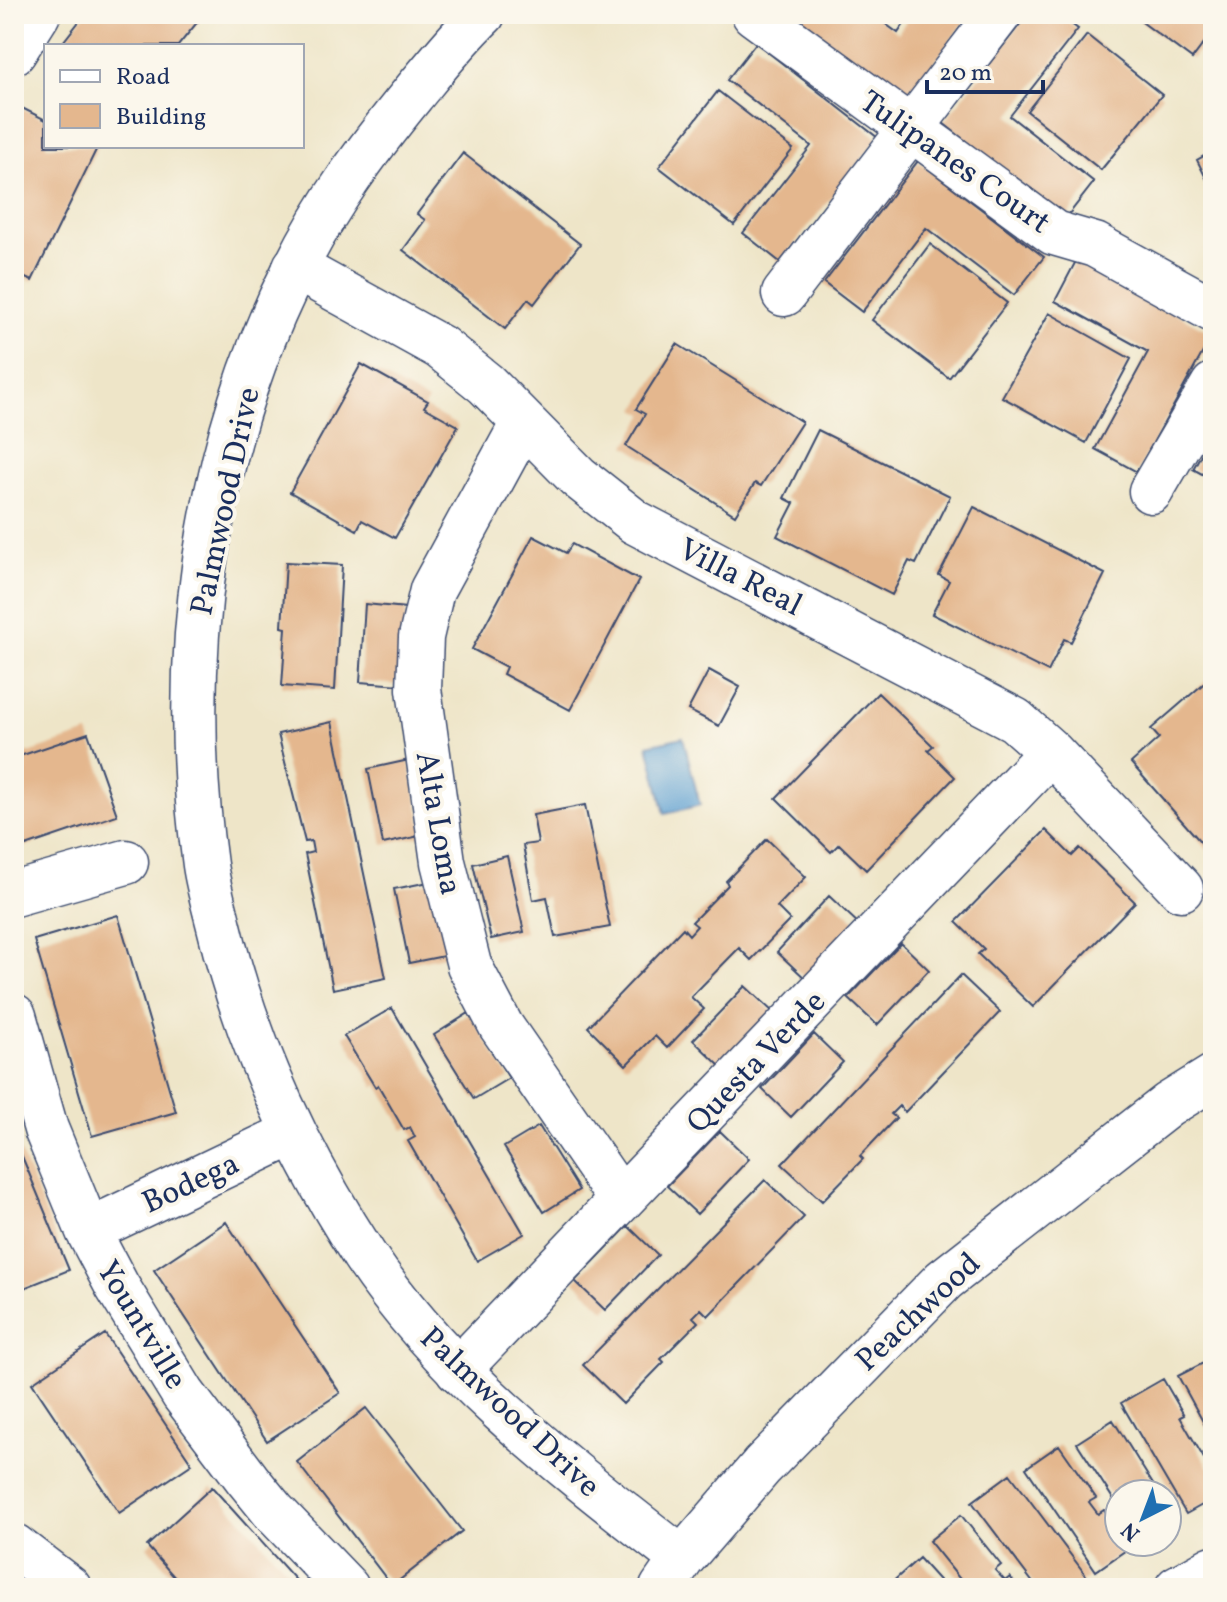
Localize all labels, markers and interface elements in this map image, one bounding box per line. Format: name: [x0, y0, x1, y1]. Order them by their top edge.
legend: [44, 44, 304, 148]
scale bar: [927, 44, 1043, 94]
text: 20 m: [939, 57, 992, 91]
text: Road: [116, 61, 170, 95]
street label: Tulipanes Court: [850, 81, 1058, 246]
text: Building: [116, 101, 206, 135]
street label: Palmwood Drive: [181, 383, 273, 620]
street label: Villa Real: [670, 529, 809, 629]
street label: Alta Loma: [403, 748, 471, 899]
street label: Questa Verde: [678, 982, 837, 1144]
street label: Bodega: [136, 1143, 247, 1226]
street label: Peachwood: [847, 1244, 991, 1383]
street label: Yountville: [85, 1253, 196, 1398]
street label: Palmwood Drive: [409, 1318, 609, 1508]
north arrow: [1103, 1478, 1183, 1558]
text: N: [1115, 1514, 1148, 1548]

